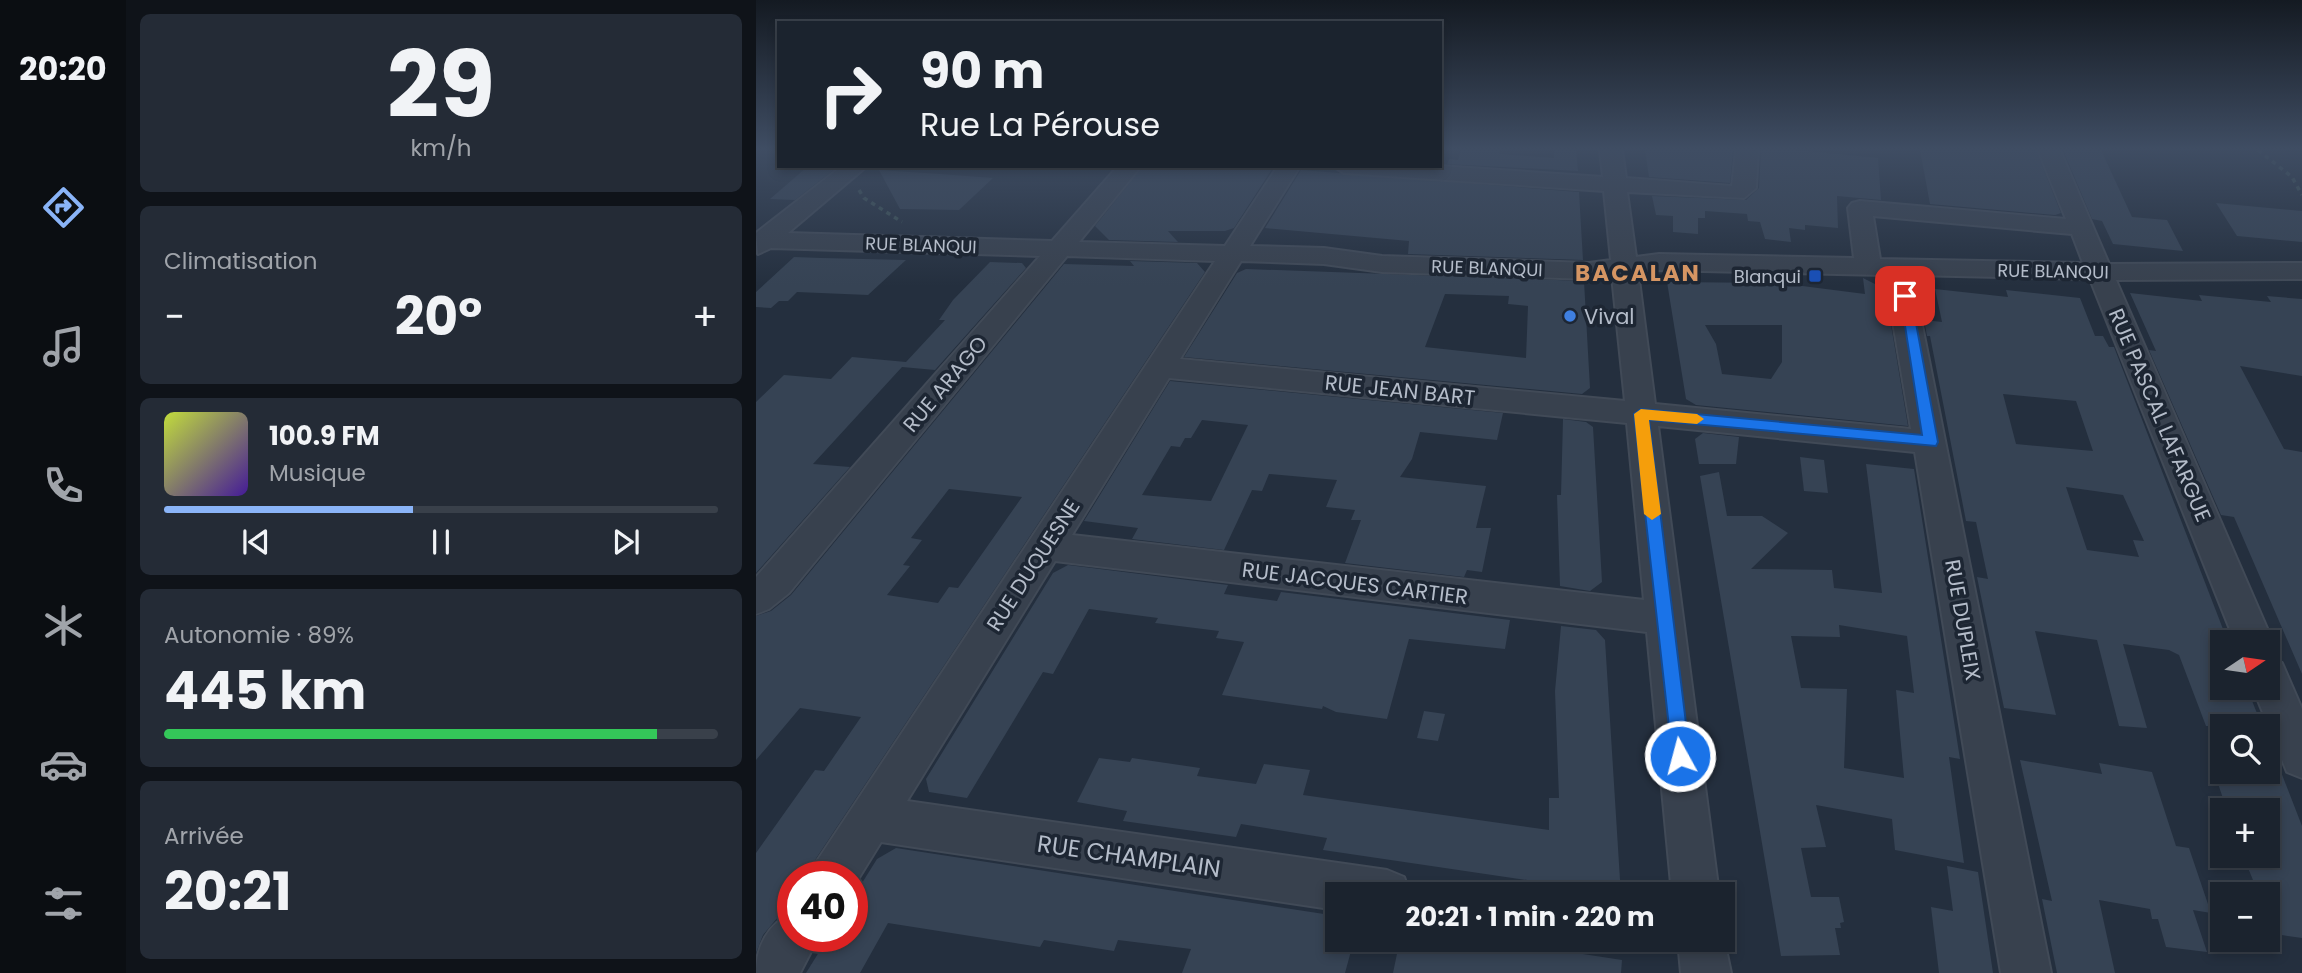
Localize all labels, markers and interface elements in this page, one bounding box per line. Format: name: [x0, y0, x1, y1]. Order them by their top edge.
text: 29: [387, 21, 495, 149]
text: 90 m: [920, 37, 1044, 105]
text: 20:20: [19, 46, 107, 91]
icon: right: [805, 49, 896, 140]
text: Rue La Pérouse: [920, 102, 1160, 147]
text: km/h: [410, 132, 472, 164]
icon: directions: [39, 183, 88, 232]
street label: RUE BLANQUI: [865, 231, 977, 259]
text: Climatisation: [164, 245, 317, 277]
street label: RUE BLANQUI: [1431, 254, 1543, 282]
district label: BACALAN: [1575, 257, 1701, 289]
street label: RUE BLANQUI: [1997, 258, 2109, 284]
place label: Blanqui: [1734, 264, 1801, 289]
pin: [1875, 266, 1935, 326]
marker: Blanqui: [1807, 268, 1823, 284]
icon: arrive: [1886, 277, 1924, 315]
text: 20°: [395, 280, 482, 353]
text: −: [164, 290, 185, 343]
text: +: [692, 290, 718, 343]
place label: Vival: [1584, 302, 1635, 331]
street label: RUE PASCAL LAFARGUE: [2102, 304, 2218, 526]
marker: Vival: [1562, 308, 1578, 324]
icon: music: [39, 322, 88, 371]
street label: RUE ARAGO: [896, 330, 994, 438]
street label: RUE JEAN BART: [1323, 368, 1477, 412]
text: 100.9 FM: [269, 418, 380, 454]
text: Musique: [269, 457, 366, 489]
icon: phone: [39, 461, 88, 510]
street label: RUE DUQUESNE: [980, 493, 1086, 637]
icon: previous: [237, 523, 275, 561]
icon: pause: [422, 523, 460, 561]
icon: next: [607, 523, 645, 561]
street label: RUE JACQUES CARTIER: [1240, 555, 1470, 611]
street label: RUE DUPLEIX: [1938, 557, 1988, 683]
icon: climate: [39, 601, 88, 650]
text: Autonomie · 89%: [164, 619, 354, 651]
north arrow: [2210, 630, 2280, 700]
map controls: [2210, 630, 2280, 952]
text: 445 km: [164, 654, 366, 727]
button: search: [2210, 714, 2280, 784]
position arrow: [1643, 719, 1717, 793]
icon: car: [39, 740, 88, 789]
button: +: [2210, 798, 2280, 868]
text: Arrivée: [164, 820, 244, 852]
street label: RUE CHAMPLAIN: [1035, 827, 1223, 885]
text: 20:21: [164, 855, 292, 928]
speed limit sign: 40: [777, 861, 868, 952]
icon: filters: [39, 879, 88, 928]
button: −: [2210, 882, 2280, 952]
text: 20:21 · 1 min · 220 m: [1405, 899, 1655, 935]

